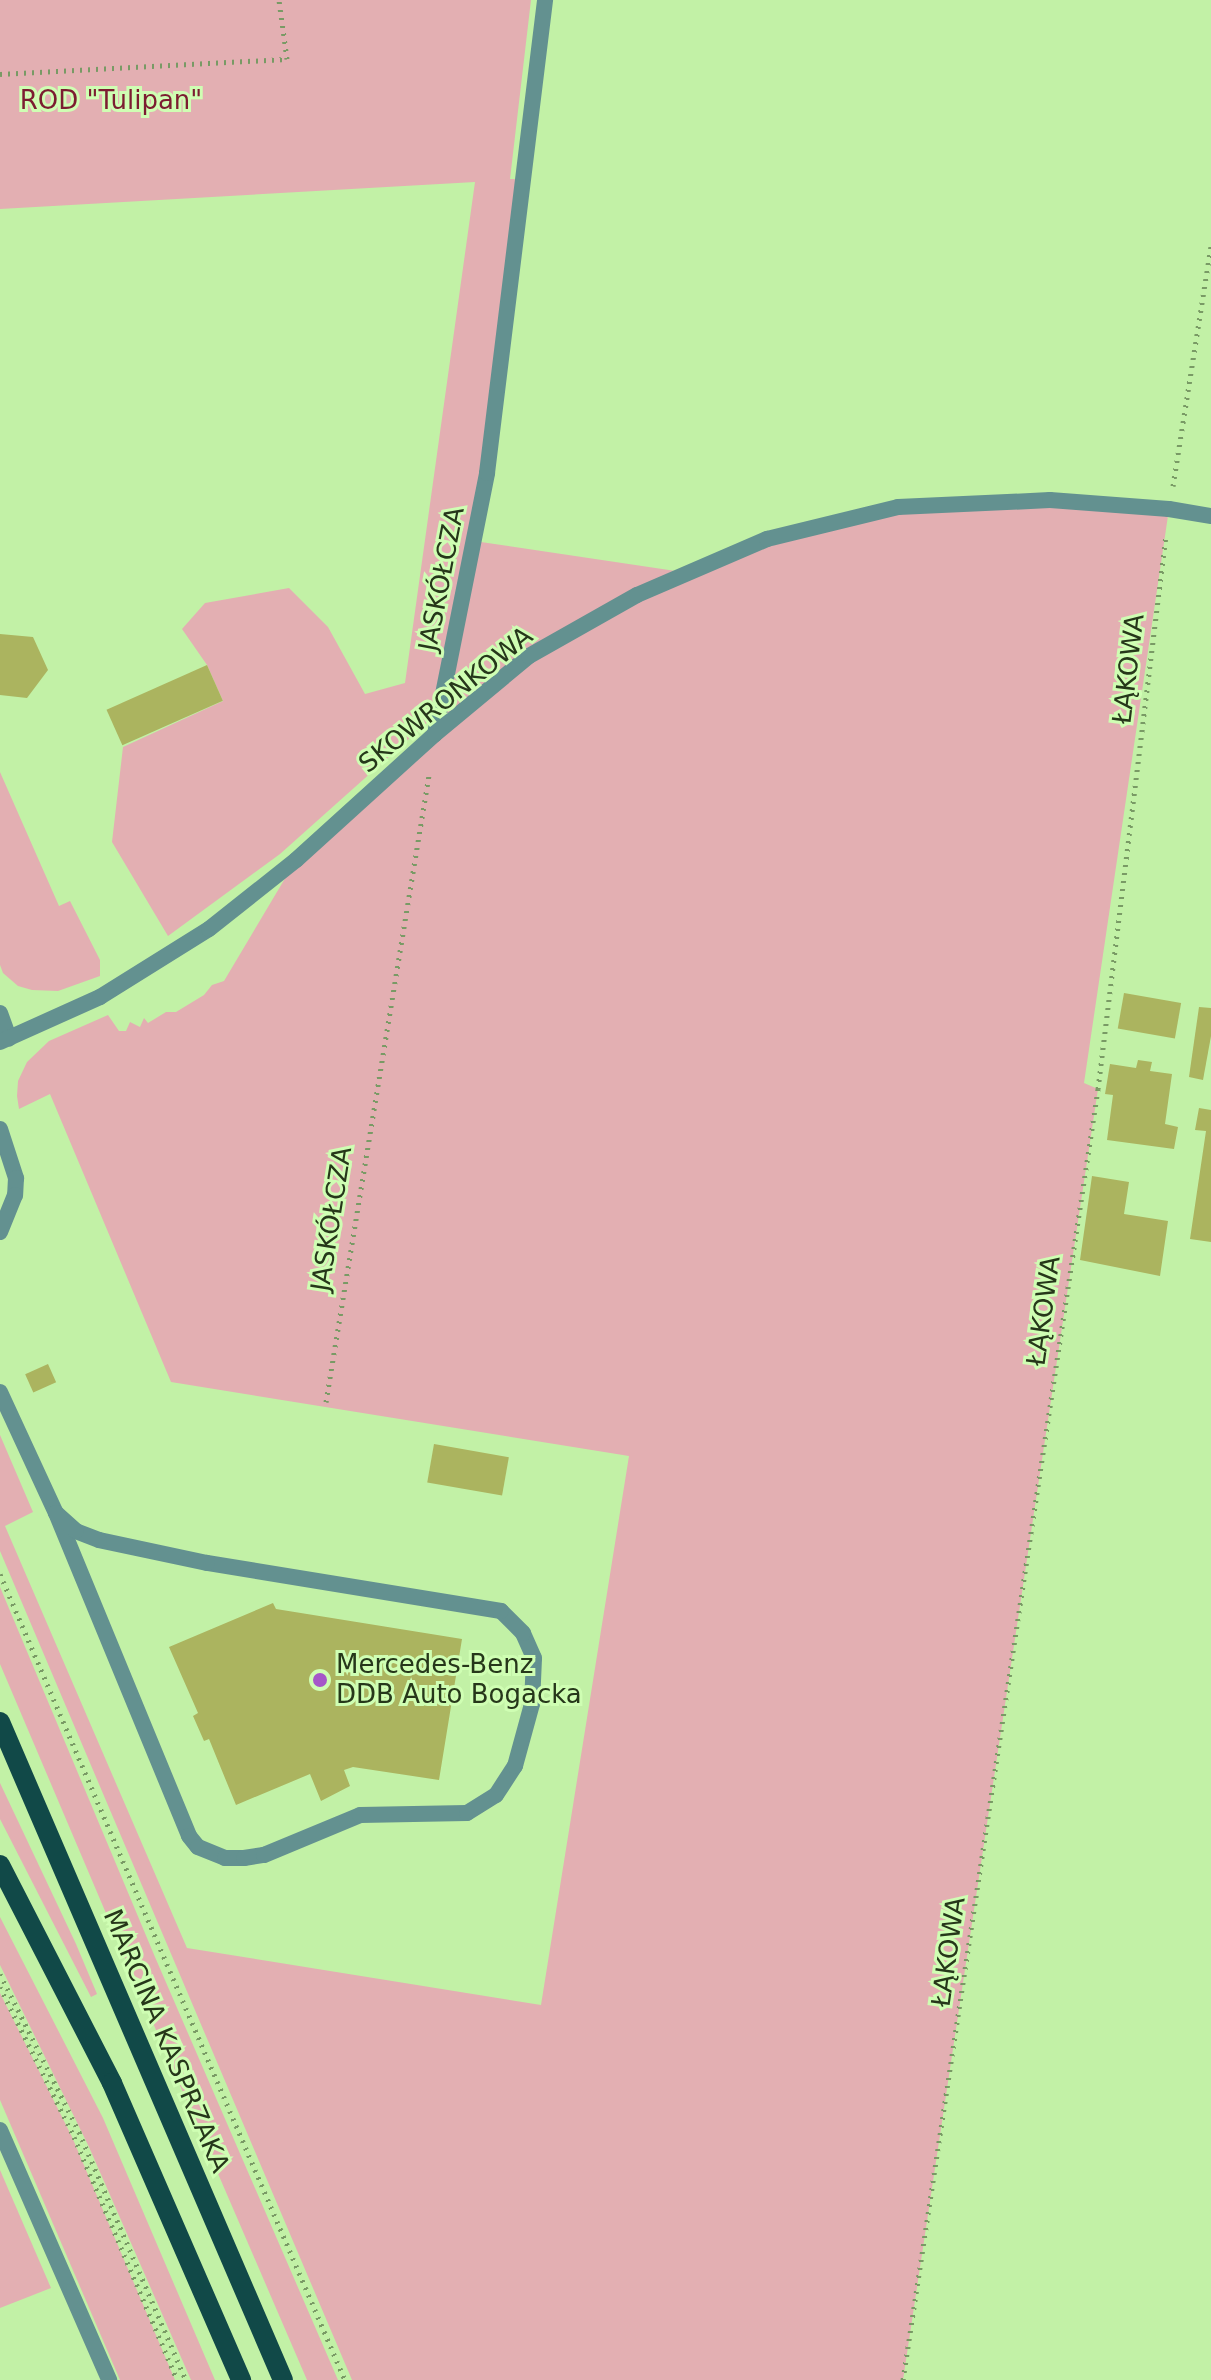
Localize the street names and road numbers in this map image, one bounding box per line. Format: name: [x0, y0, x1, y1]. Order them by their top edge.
street label: JASKÓŁCZA: [413, 504, 471, 654]
street label: ŁĄKOWA: [1107, 612, 1151, 726]
street label: SKOWRONKOWA: [353, 620, 539, 780]
street label: JASKÓŁCZA: [305, 1144, 359, 1294]
street label: ŁĄKOWA: [1021, 1254, 1067, 1368]
street label: ŁĄKOWA: [926, 1895, 972, 2009]
street label: MARCINA KASPRZAKA: [96, 1905, 236, 2177]

